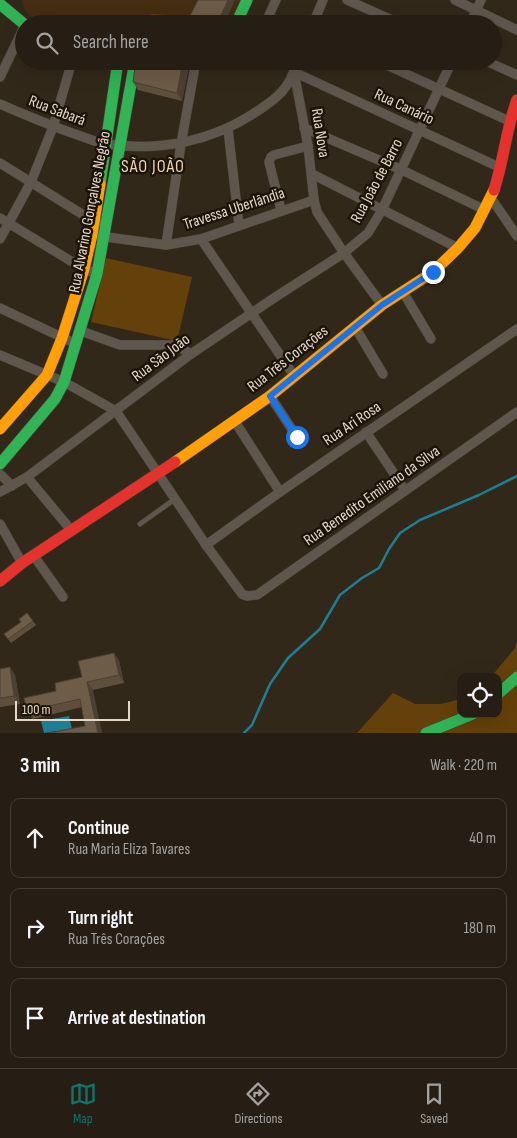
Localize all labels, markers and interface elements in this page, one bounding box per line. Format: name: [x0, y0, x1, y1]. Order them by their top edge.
search box: [15, 15, 502, 70]
icon: search: [33, 29, 61, 57]
text: Search here: [73, 31, 149, 54]
street label: Rua Canário: [371, 85, 437, 129]
street label: Rua Sabará: [26, 92, 88, 130]
street label: Rua Nova: [307, 107, 333, 159]
street label: Rua Alvarino Gonçalves Negrão: [65, 130, 115, 294]
street label: Rua João de Barro: [347, 136, 407, 226]
district label: SÃO JOÃO: [121, 156, 185, 177]
street label: Travessa Uberlândia: [181, 184, 287, 234]
route end: [422, 261, 445, 284]
street label: Rua Três Corações: [244, 321, 332, 396]
street label: Rua São João: [128, 330, 194, 386]
street label: Rua Ari Rosa: [319, 398, 385, 450]
route start: [286, 426, 309, 449]
street label: Rua Benedito Emiliano da Silva: [300, 442, 444, 550]
map controls: [457, 673, 502, 718]
button: locate: [457, 673, 502, 718]
scale bar: [15, 698, 130, 721]
text: 100 m: [22, 701, 51, 718]
text: 3 min: [20, 753, 60, 778]
text: Walk · 220 m: [430, 756, 497, 775]
text: Continue: [68, 817, 129, 840]
icon: ahead: [21, 824, 49, 852]
text: 40 m: [469, 829, 496, 848]
text: Rua Maria Eliza Tavares: [68, 840, 190, 859]
text: Turn right: [68, 907, 133, 930]
icon: right: [21, 914, 49, 942]
text: 180 m: [463, 919, 496, 938]
text: Rua Três Corações: [68, 930, 165, 949]
icon: arrive: [21, 1004, 49, 1032]
text: Arrive at destination: [68, 1007, 206, 1030]
tab: Map: [69, 1080, 97, 1127]
tab: Directions: [234, 1080, 283, 1127]
tab: Saved: [420, 1080, 448, 1127]

